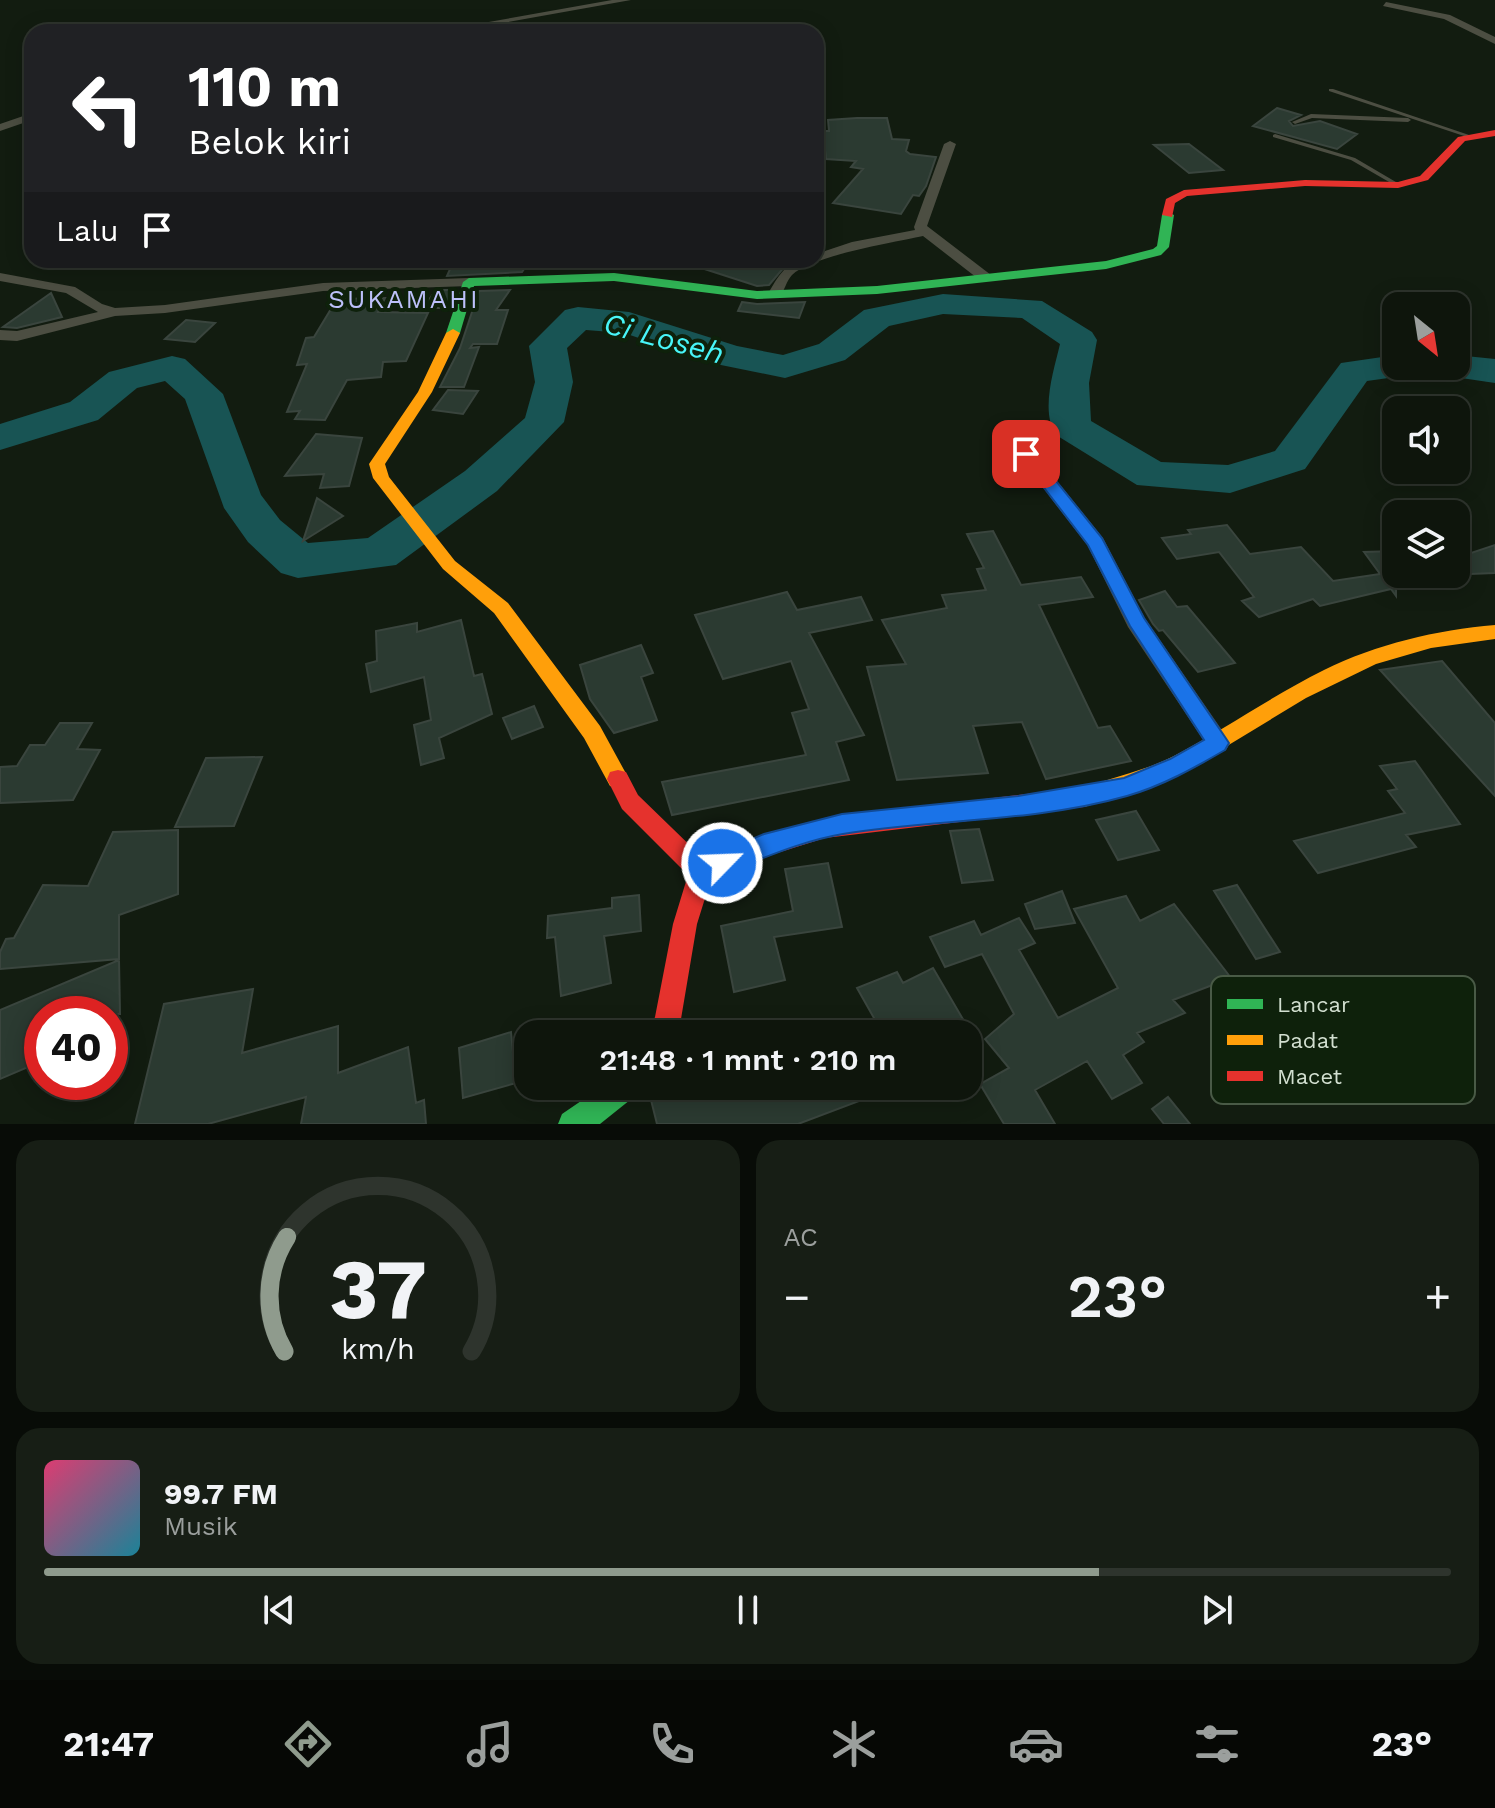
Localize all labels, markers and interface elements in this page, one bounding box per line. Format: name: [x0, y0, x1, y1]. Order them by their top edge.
text: 110 m: [188, 54, 341, 120]
icon: left: [56, 56, 160, 160]
text: Belok kiri: [188, 121, 351, 163]
icon: arrive: [135, 208, 179, 252]
text: Lalu: [56, 213, 119, 248]
district label: SUKAMAHI: [328, 284, 480, 314]
north arrow: [1382, 292, 1470, 380]
map controls: [1382, 292, 1470, 588]
water label: Ci Loseh: [600, 305, 728, 371]
button: sound: [1382, 396, 1470, 484]
pin: [992, 420, 1060, 488]
icon: arrive: [1004, 432, 1048, 476]
button: layers: [1382, 500, 1470, 588]
position arrow: [680, 821, 764, 905]
legend: [1211, 976, 1475, 1104]
text: Lancar: [1277, 992, 1350, 1017]
speed limit sign: 40: [24, 996, 128, 1100]
text: Padat: [1277, 1028, 1338, 1053]
text: 21:48 · 1 mnt · 210 m: [600, 1042, 896, 1077]
text: Macet: [1277, 1064, 1342, 1089]
text: AC: [784, 1222, 818, 1252]
text: 37: [329, 1241, 427, 1338]
text: 23°: [1067, 1261, 1167, 1332]
text: −: [784, 1271, 810, 1323]
text: +: [1424, 1271, 1451, 1323]
text: km/h: [341, 1332, 415, 1366]
text: 99.7 FM: [164, 1476, 278, 1511]
text: Musik: [164, 1511, 237, 1541]
icon: previous: [257, 1588, 301, 1632]
icon: pause: [726, 1588, 770, 1632]
icon: next: [1195, 1588, 1239, 1632]
icon: directions: [280, 1716, 336, 1772]
icon: music: [462, 1716, 518, 1772]
icon: phone: [644, 1716, 700, 1772]
icon: climate: [826, 1716, 882, 1772]
icon: car: [1008, 1716, 1064, 1772]
icon: filters: [1189, 1716, 1245, 1772]
text: 21:47: [63, 1723, 154, 1765]
text: 23°: [1371, 1723, 1432, 1765]

